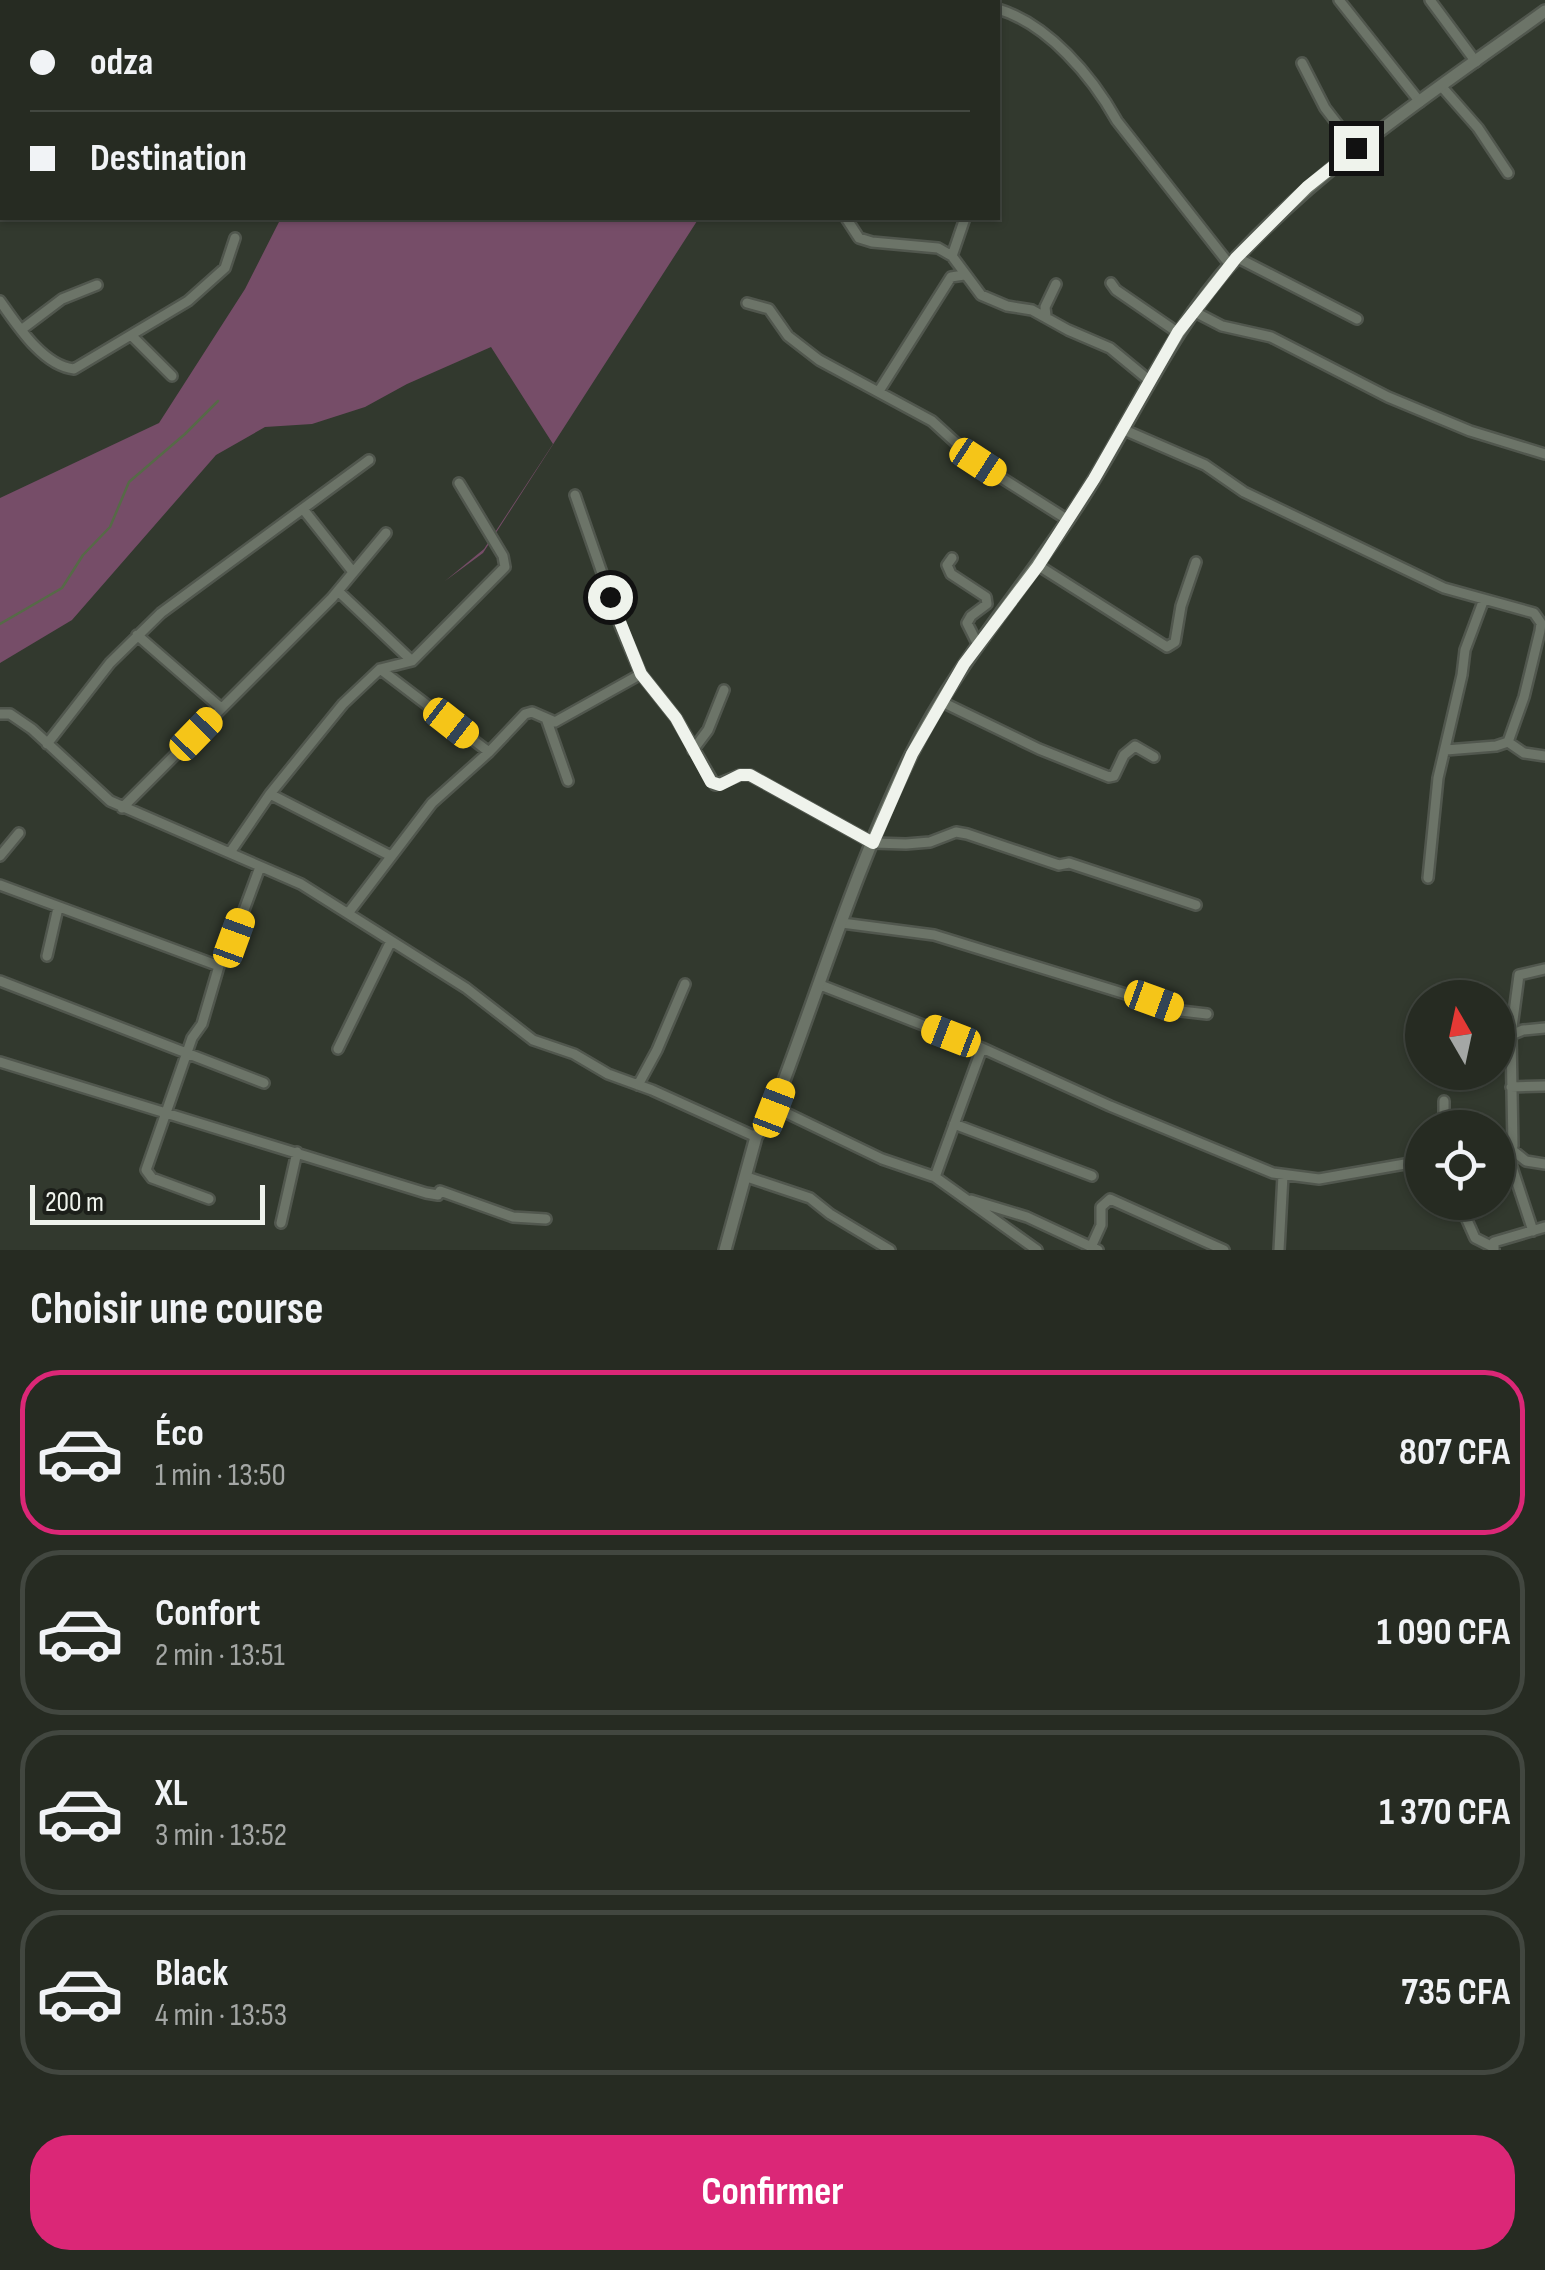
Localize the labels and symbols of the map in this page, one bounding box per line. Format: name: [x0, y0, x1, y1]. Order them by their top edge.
route end: [1334, 126, 1379, 171]
car: [945, 433, 1011, 491]
route start: [588, 575, 633, 620]
car: [418, 693, 484, 753]
car: [164, 702, 228, 766]
car: [210, 905, 258, 971]
car: [1121, 977, 1187, 1025]
north arrow: [1405, 980, 1515, 1090]
car: [918, 1011, 984, 1061]
car: [749, 1075, 799, 1141]
scale bar: [30, 1180, 265, 1224]

